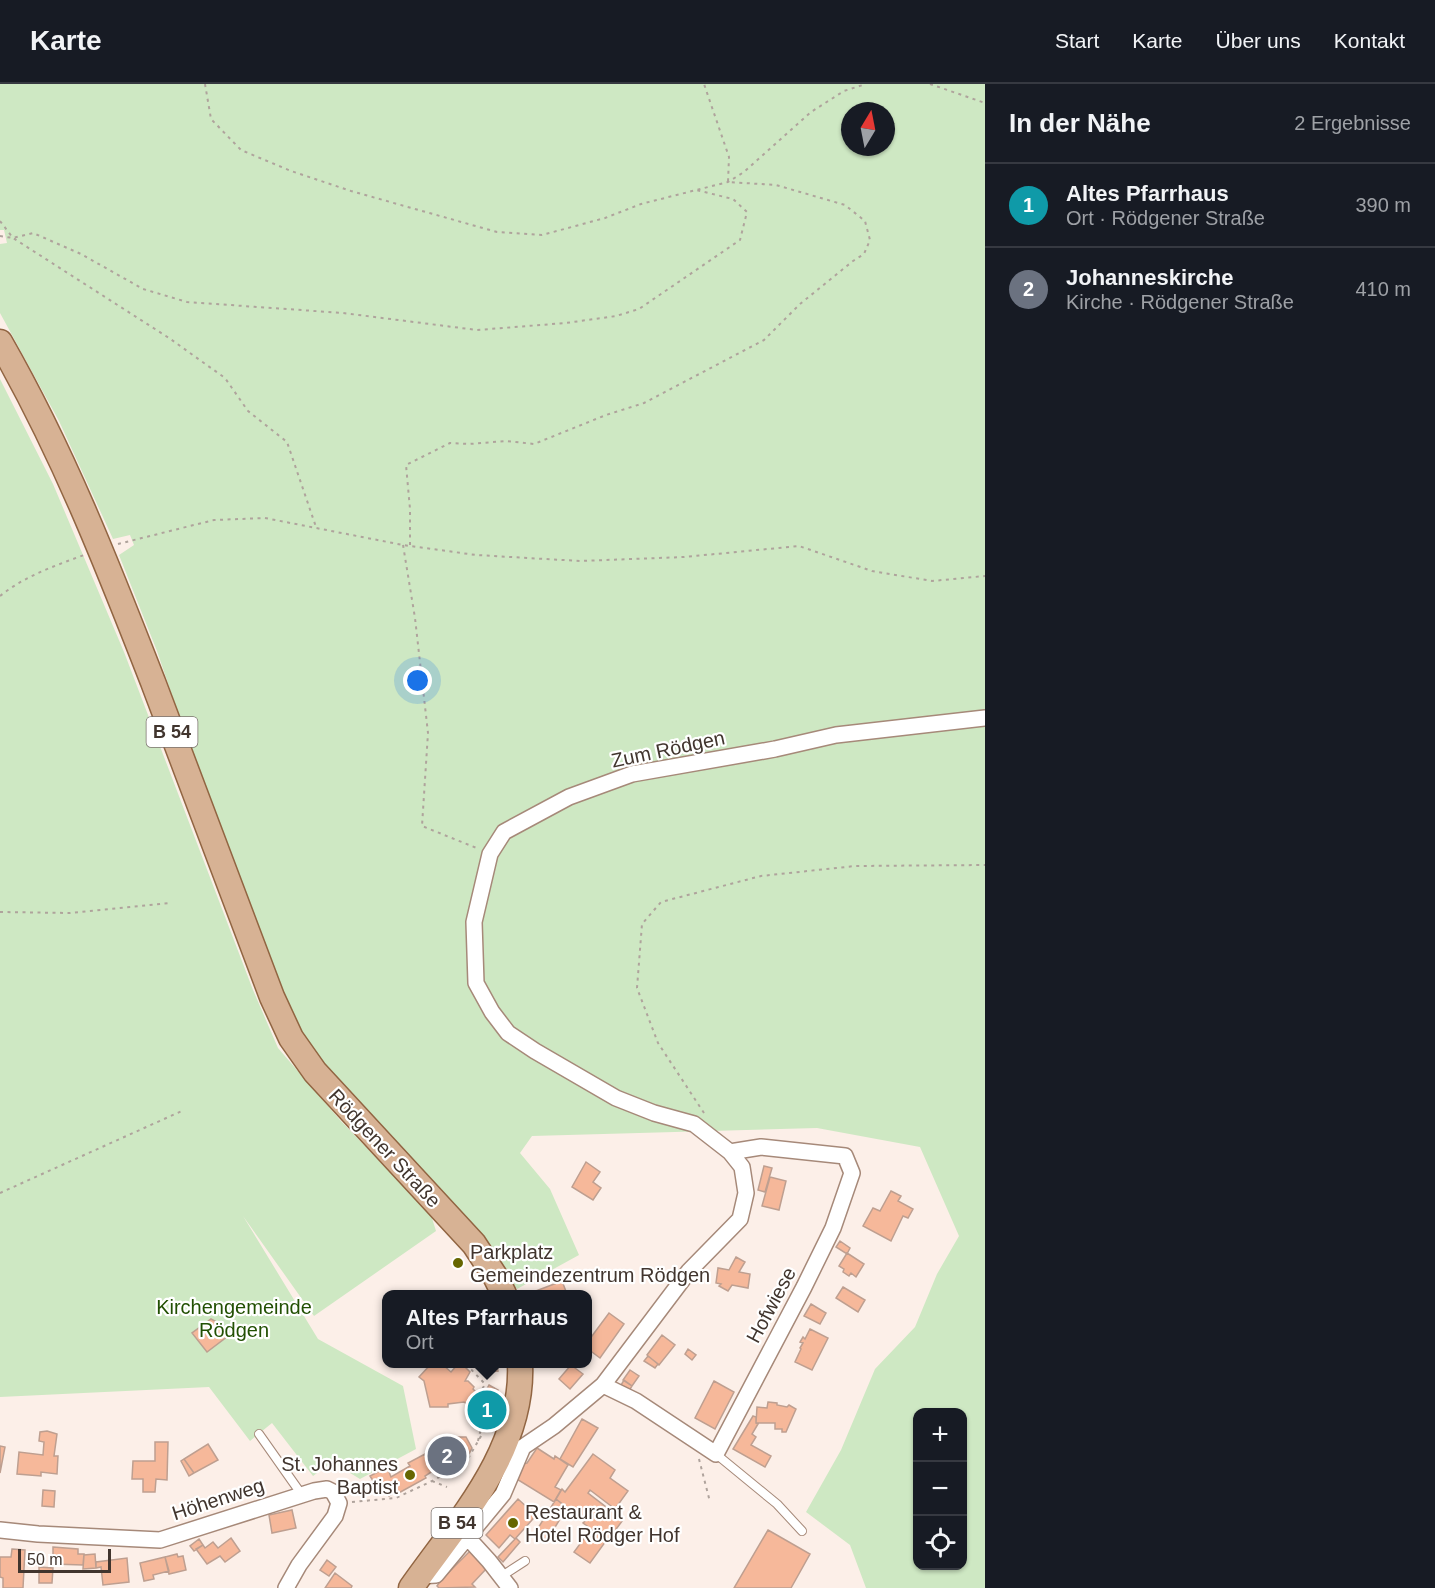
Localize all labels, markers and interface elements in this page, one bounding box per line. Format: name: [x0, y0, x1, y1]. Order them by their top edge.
text: Karte: [30, 25, 102, 56]
text: Start: [1055, 29, 1099, 52]
text: Karte: [1132, 29, 1183, 52]
text: Über uns: [1216, 29, 1301, 52]
text: Kontakt: [1334, 29, 1405, 52]
north arrow: [841, 102, 895, 156]
text: In der Nähe: [1009, 108, 1151, 138]
text: 2 Ergebnisse: [1294, 112, 1411, 134]
text: Altes Pfarrhaus: [1066, 181, 1229, 206]
text: 1: [1023, 194, 1034, 216]
text: 390 m: [1355, 194, 1411, 216]
text: Ort · Rödgener Straße: [1066, 207, 1265, 229]
text: Johanneskirche: [1066, 265, 1234, 290]
text: 2: [1023, 278, 1034, 300]
text: 410 m: [1355, 278, 1411, 300]
text: Kirche · Rödgener Straße: [1066, 291, 1294, 313]
your location: [403, 666, 432, 695]
road number: B 54: [146, 717, 198, 747]
street label: Zum Rödgen: [609, 726, 727, 772]
street label: Rödgener Straße: [325, 1084, 445, 1212]
place label: Parkplatz Gemeindezentrum Rödgen: [470, 1241, 710, 1286]
marker: Parkplatz Gemeindezentrum Rödgen: [451, 1256, 465, 1270]
street label: Hofwiese: [742, 1264, 800, 1346]
popup: [382, 1290, 592, 1368]
park label: Kirchengemeinde Rödgen: [156, 1296, 312, 1341]
text: Altes Pfarrhaus: [406, 1305, 568, 1330]
text: Ort: [406, 1331, 433, 1353]
pin: 1: [468, 1388, 506, 1432]
map controls: [913, 1408, 967, 1570]
button: +: [913, 1408, 967, 1462]
pin: 2: [428, 1434, 466, 1478]
place label: St. Johannes Baptist: [281, 1453, 398, 1498]
button: −: [913, 1462, 967, 1516]
marker: St. Johannes Baptist: [403, 1468, 417, 1482]
street label: Höhenweg: [169, 1474, 267, 1524]
place label: Restaurant & Hotel Rödger Hof: [525, 1501, 680, 1546]
road number: B 54: [432, 1508, 482, 1538]
marker: Restaurant & Hotel Rödger Hof: [506, 1516, 520, 1530]
button: locate: [913, 1516, 967, 1570]
scale bar: [18, 1546, 111, 1574]
text: 50 m: [27, 1551, 63, 1568]

